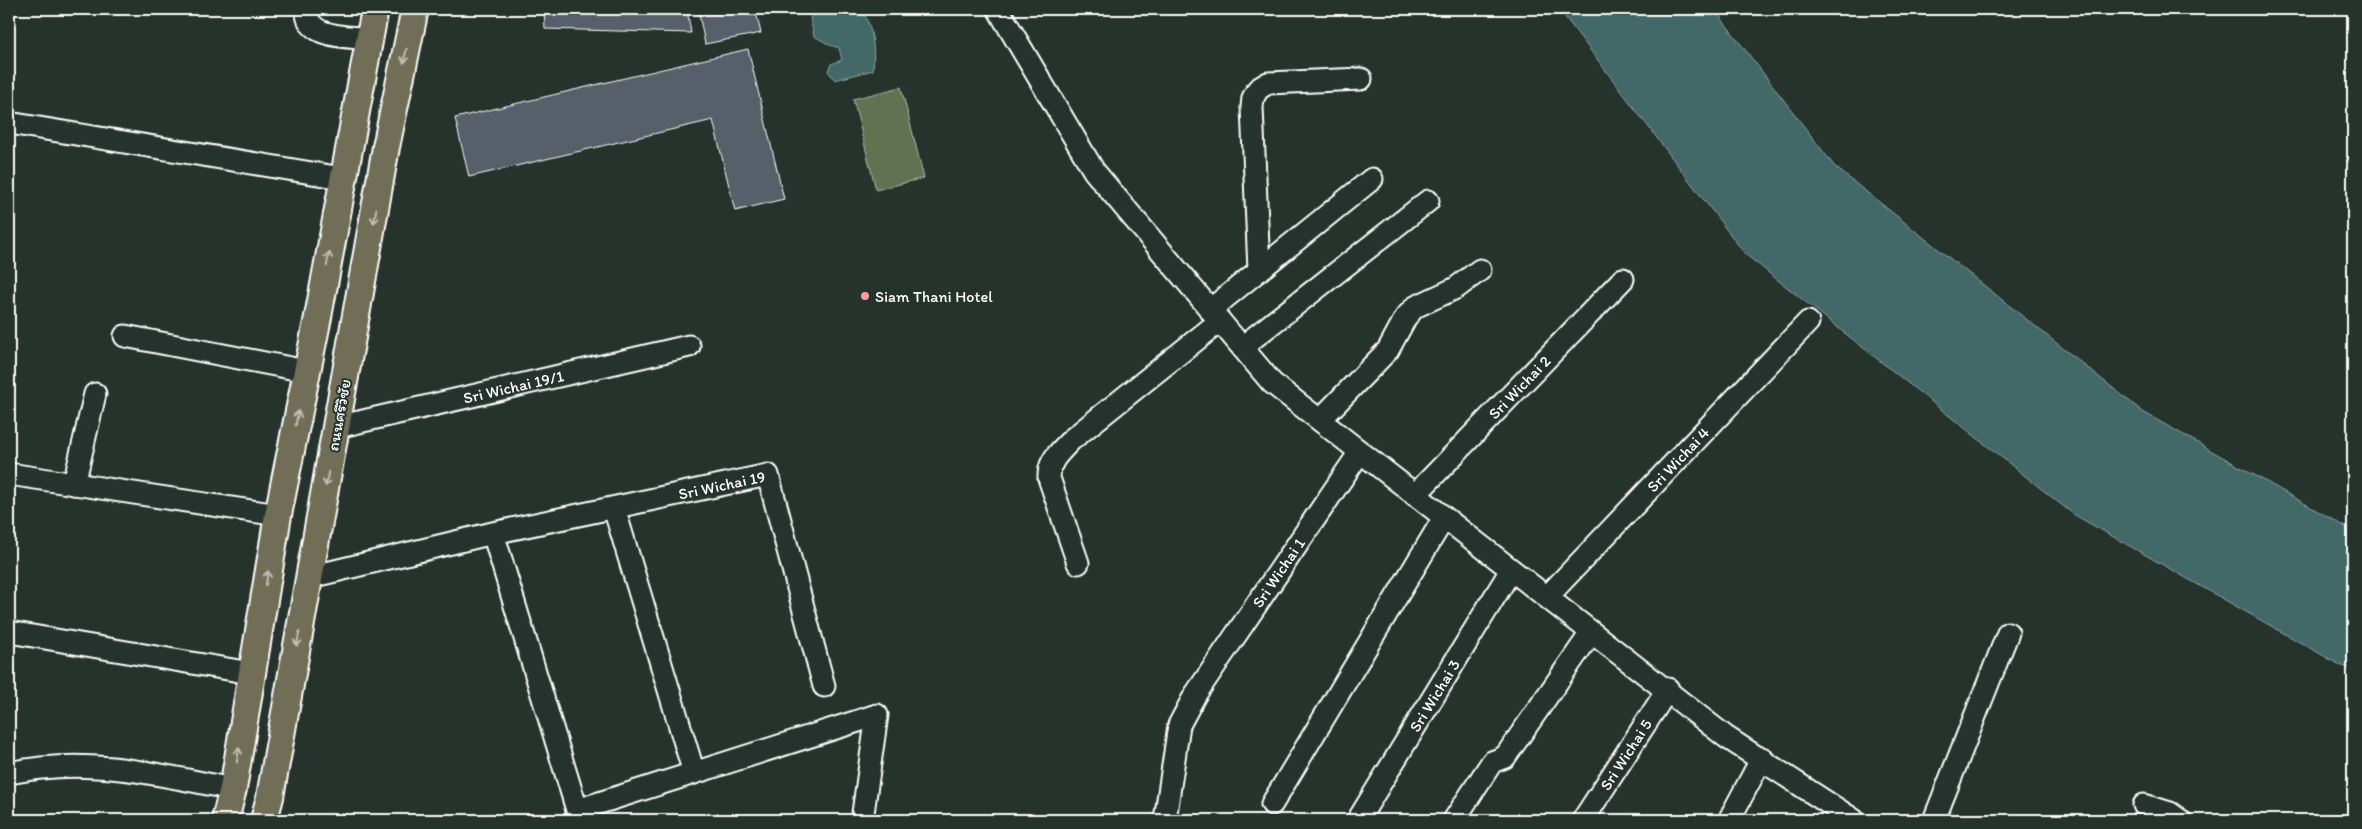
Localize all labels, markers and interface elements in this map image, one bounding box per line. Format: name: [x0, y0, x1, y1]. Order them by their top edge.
one-way arrow: [400, 48, 409, 64]
one-way arrow: [369, 208, 379, 224]
one-way arrow: [324, 251, 334, 267]
place label: Siam Thani Hotel: [875, 287, 993, 306]
marker: Siam Thani Hotel: [859, 290, 871, 302]
street label: Sri Wichai 2: [1484, 351, 1554, 423]
street label: Sri Wichai 19/1: [461, 366, 566, 407]
street label: ถนนศรีวิชัย: [323, 378, 355, 452]
one-way arrow: [292, 410, 302, 426]
street label: Sri Wichai 4: [1643, 423, 1713, 496]
street label: Sri Wichai 19: [676, 466, 767, 503]
one-way arrow: [322, 471, 332, 487]
street label: Sri Wichai 1: [1248, 534, 1309, 611]
one-way arrow: [263, 570, 273, 586]
one-way arrow: [293, 631, 303, 647]
street label: Sri Wichai 3: [1405, 656, 1464, 735]
street label: Sri Wichai 5: [1595, 715, 1656, 794]
one-way arrow: [234, 748, 244, 764]

